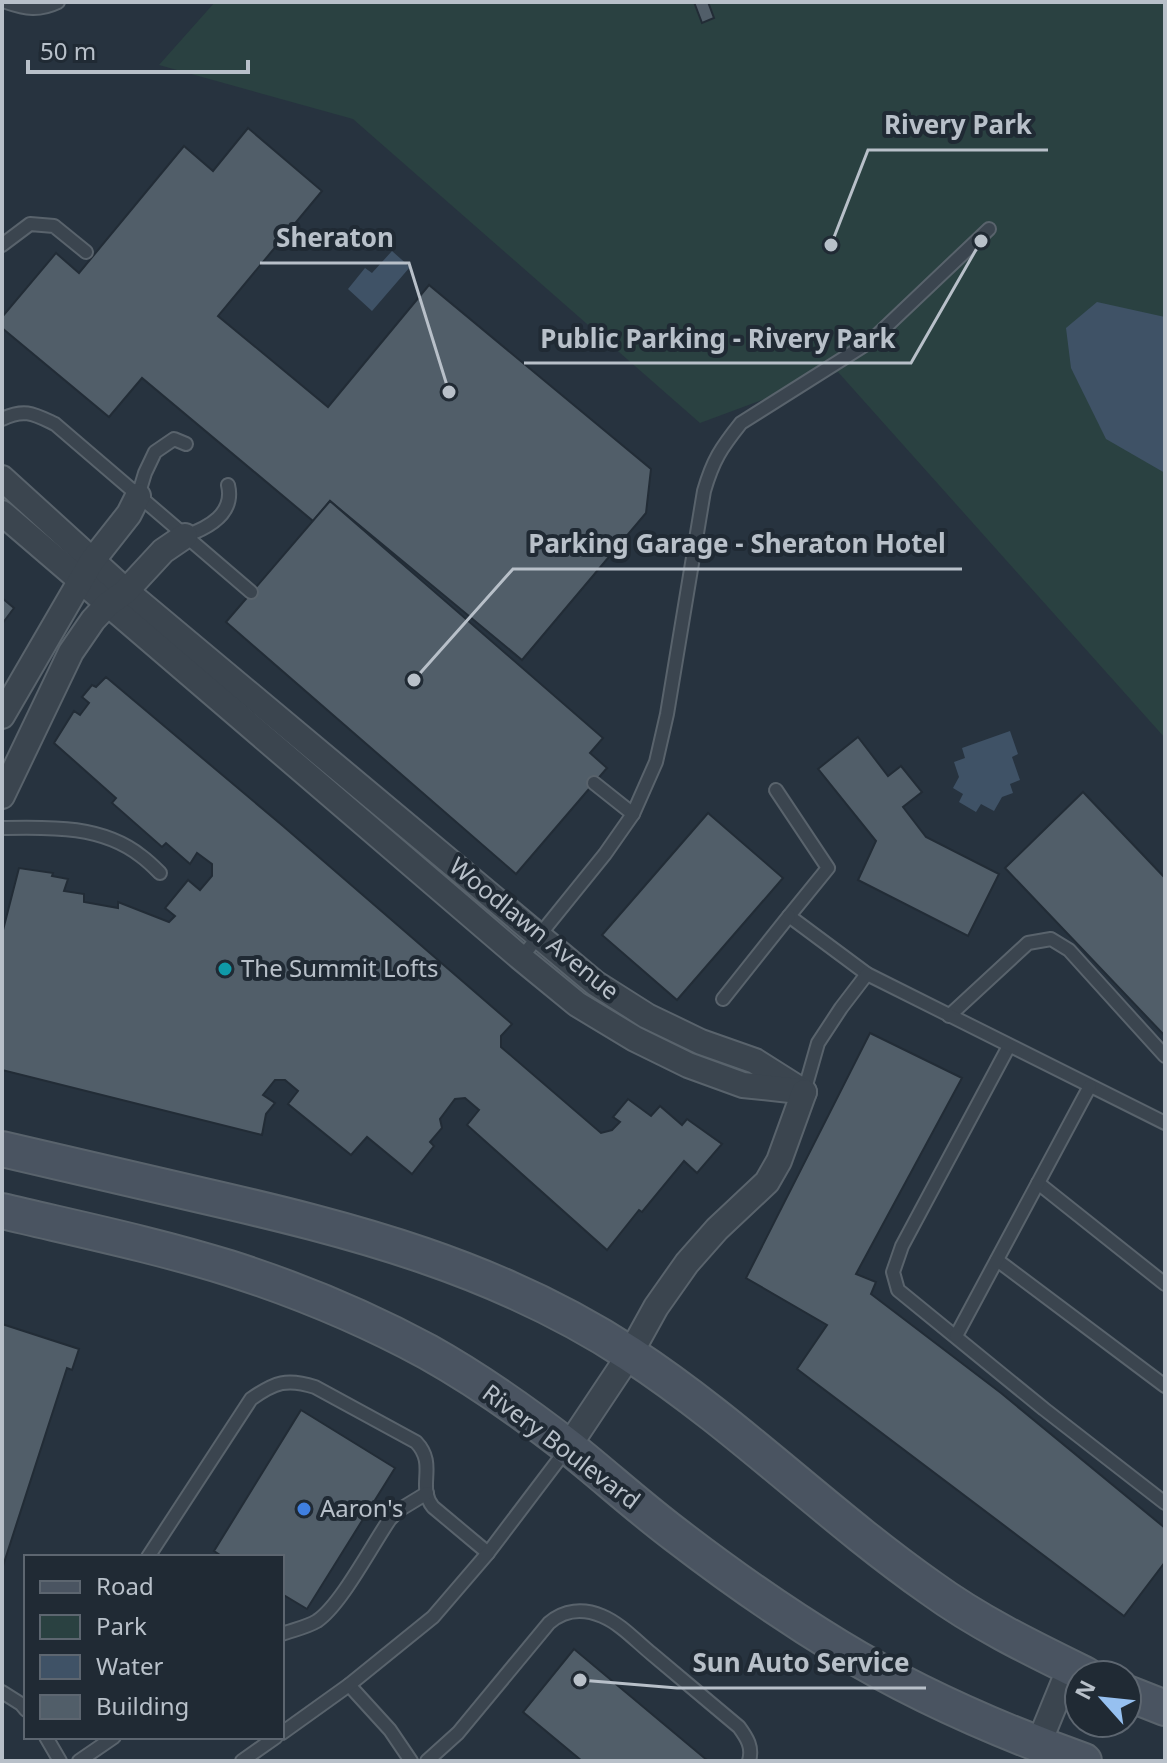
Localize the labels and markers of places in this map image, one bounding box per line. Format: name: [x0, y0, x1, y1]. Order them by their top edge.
callout: Rivery Park: [868, 100, 1048, 150]
callout: Sheraton: [260, 213, 409, 263]
callout: Public Parking - Rivery Park: [524, 313, 911, 363]
callout: Parking Garage - Sheraton Hotel: [513, 519, 962, 569]
place label: The Summit Lofts: [241, 951, 438, 984]
marker: The Summit Lofts: [216, 960, 234, 978]
place label: Aaron's: [320, 1491, 404, 1524]
marker: Aaron's: [295, 1500, 313, 1518]
callout: Sun Auto Service: [677, 1638, 926, 1688]

